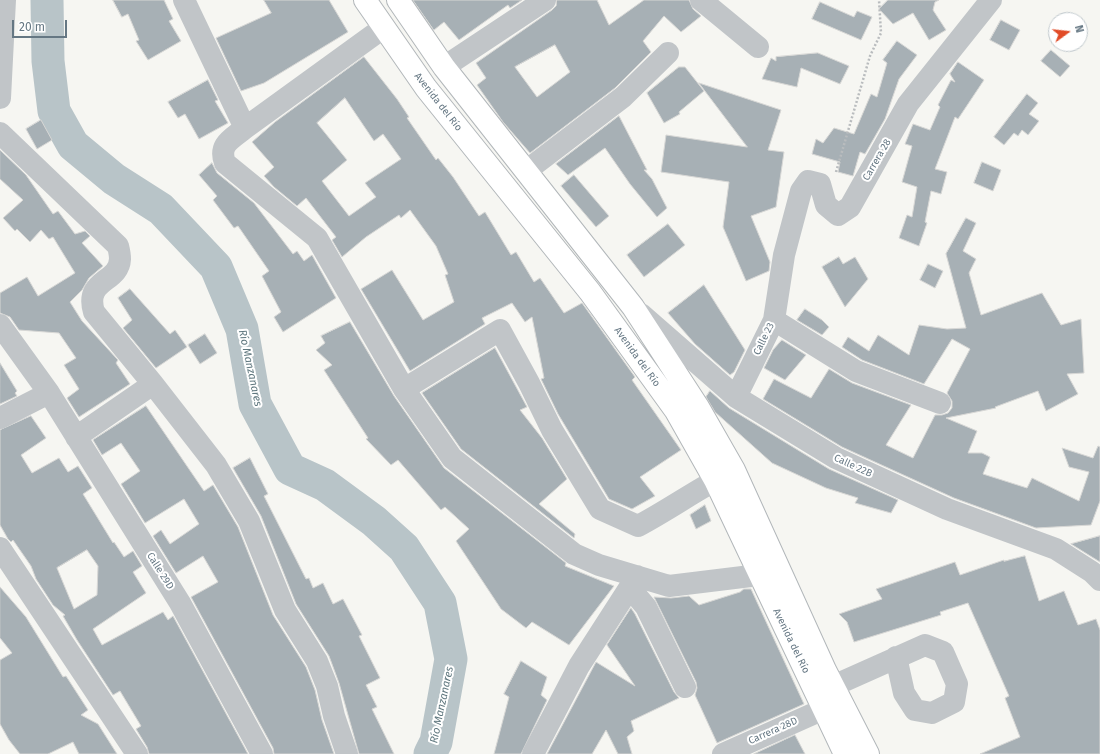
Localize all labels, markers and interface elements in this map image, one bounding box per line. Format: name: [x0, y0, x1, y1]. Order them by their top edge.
scale bar: [14, 12, 69, 38]
north arrow: [1048, 12, 1088, 52]
text: 20 m: [19, 20, 45, 34]
text: N: [1072, 24, 1086, 34]
street label: Avenida del Río: [412, 71, 464, 133]
street label: Carrera 28: [860, 137, 894, 183]
street label: Calle 23: [751, 321, 777, 357]
street label: Avenida del Río: [611, 325, 663, 389]
water label: Río Manzanares: [235, 328, 265, 408]
street label: Calle 22B: [832, 452, 874, 480]
street label: Calle 29D: [144, 550, 176, 592]
street label: Avenida del Río: [770, 607, 812, 675]
water label: Río Manzanares: [427, 665, 457, 745]
street label: Carrera 28D: [747, 715, 799, 747]

